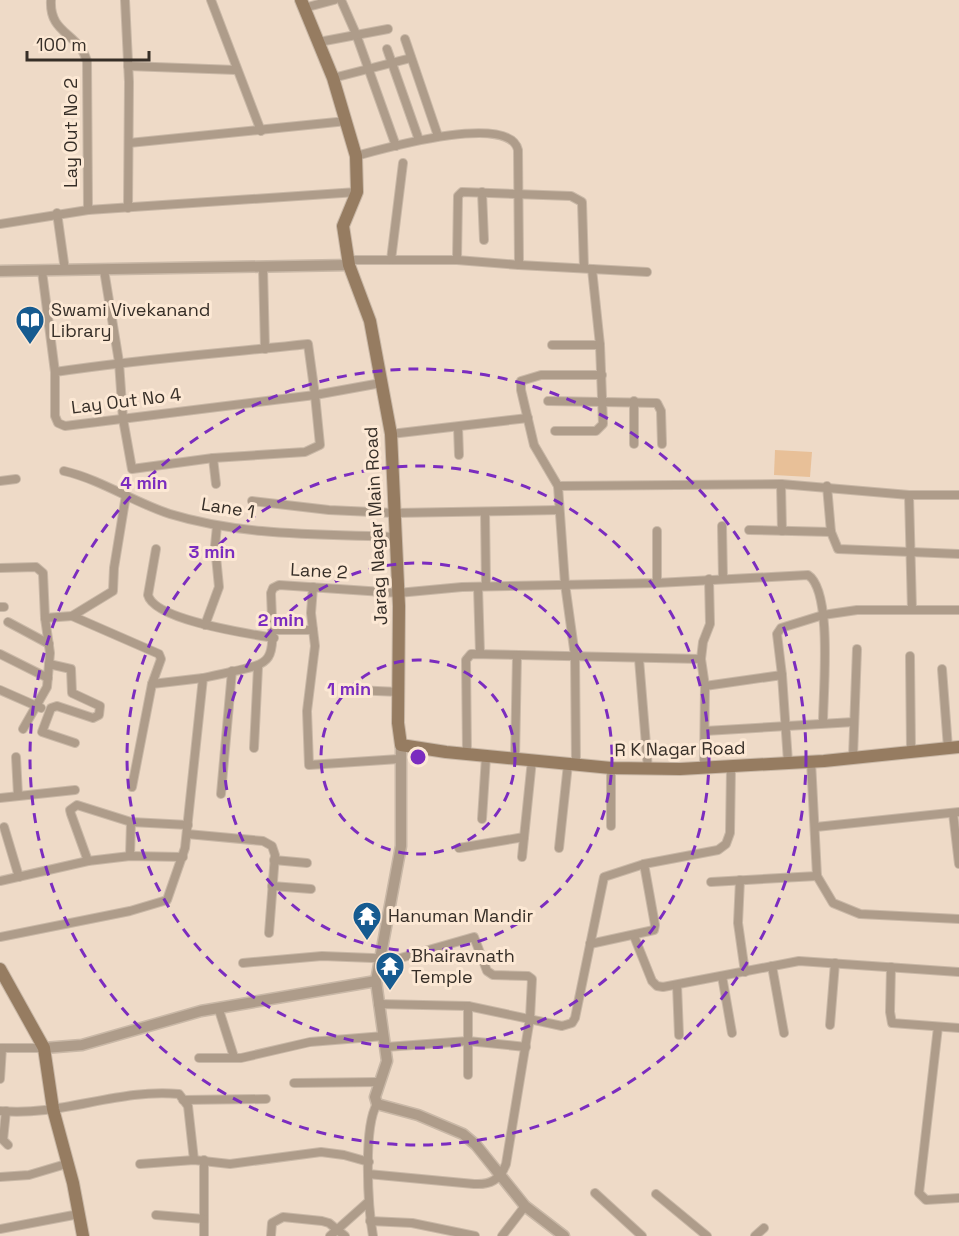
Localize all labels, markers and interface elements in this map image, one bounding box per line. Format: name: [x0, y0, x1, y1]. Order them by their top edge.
scale bar: [27, 24, 148, 62]
text: 100 m: [36, 33, 87, 56]
street label: Lay Out No 2: [59, 78, 82, 188]
place label: Swami Vivekanand Library: [51, 298, 210, 342]
library icon: Swami Vivekanand Library: [14, 304, 46, 346]
street label: Lay Out No 4: [70, 382, 182, 419]
street label: Jarag Nagar Main Road: [359, 426, 392, 626]
text: 4 min: [120, 471, 168, 494]
street label: Lane 1: [200, 492, 257, 523]
text: 3 min: [189, 540, 235, 563]
street label: Lane 2: [290, 558, 348, 583]
text: 2 min: [258, 608, 304, 631]
text: 1 min: [327, 677, 371, 700]
street label: R K Nagar Road: [614, 736, 746, 761]
centre of rings: [408, 747, 428, 767]
temple icon: Hanuman Mandir: [351, 900, 383, 942]
place label: Hanuman Mandir: [388, 904, 534, 927]
place label: Bhairavnath Temple: [411, 944, 515, 988]
temple icon: Bhairavnath Temple: [374, 950, 406, 992]

